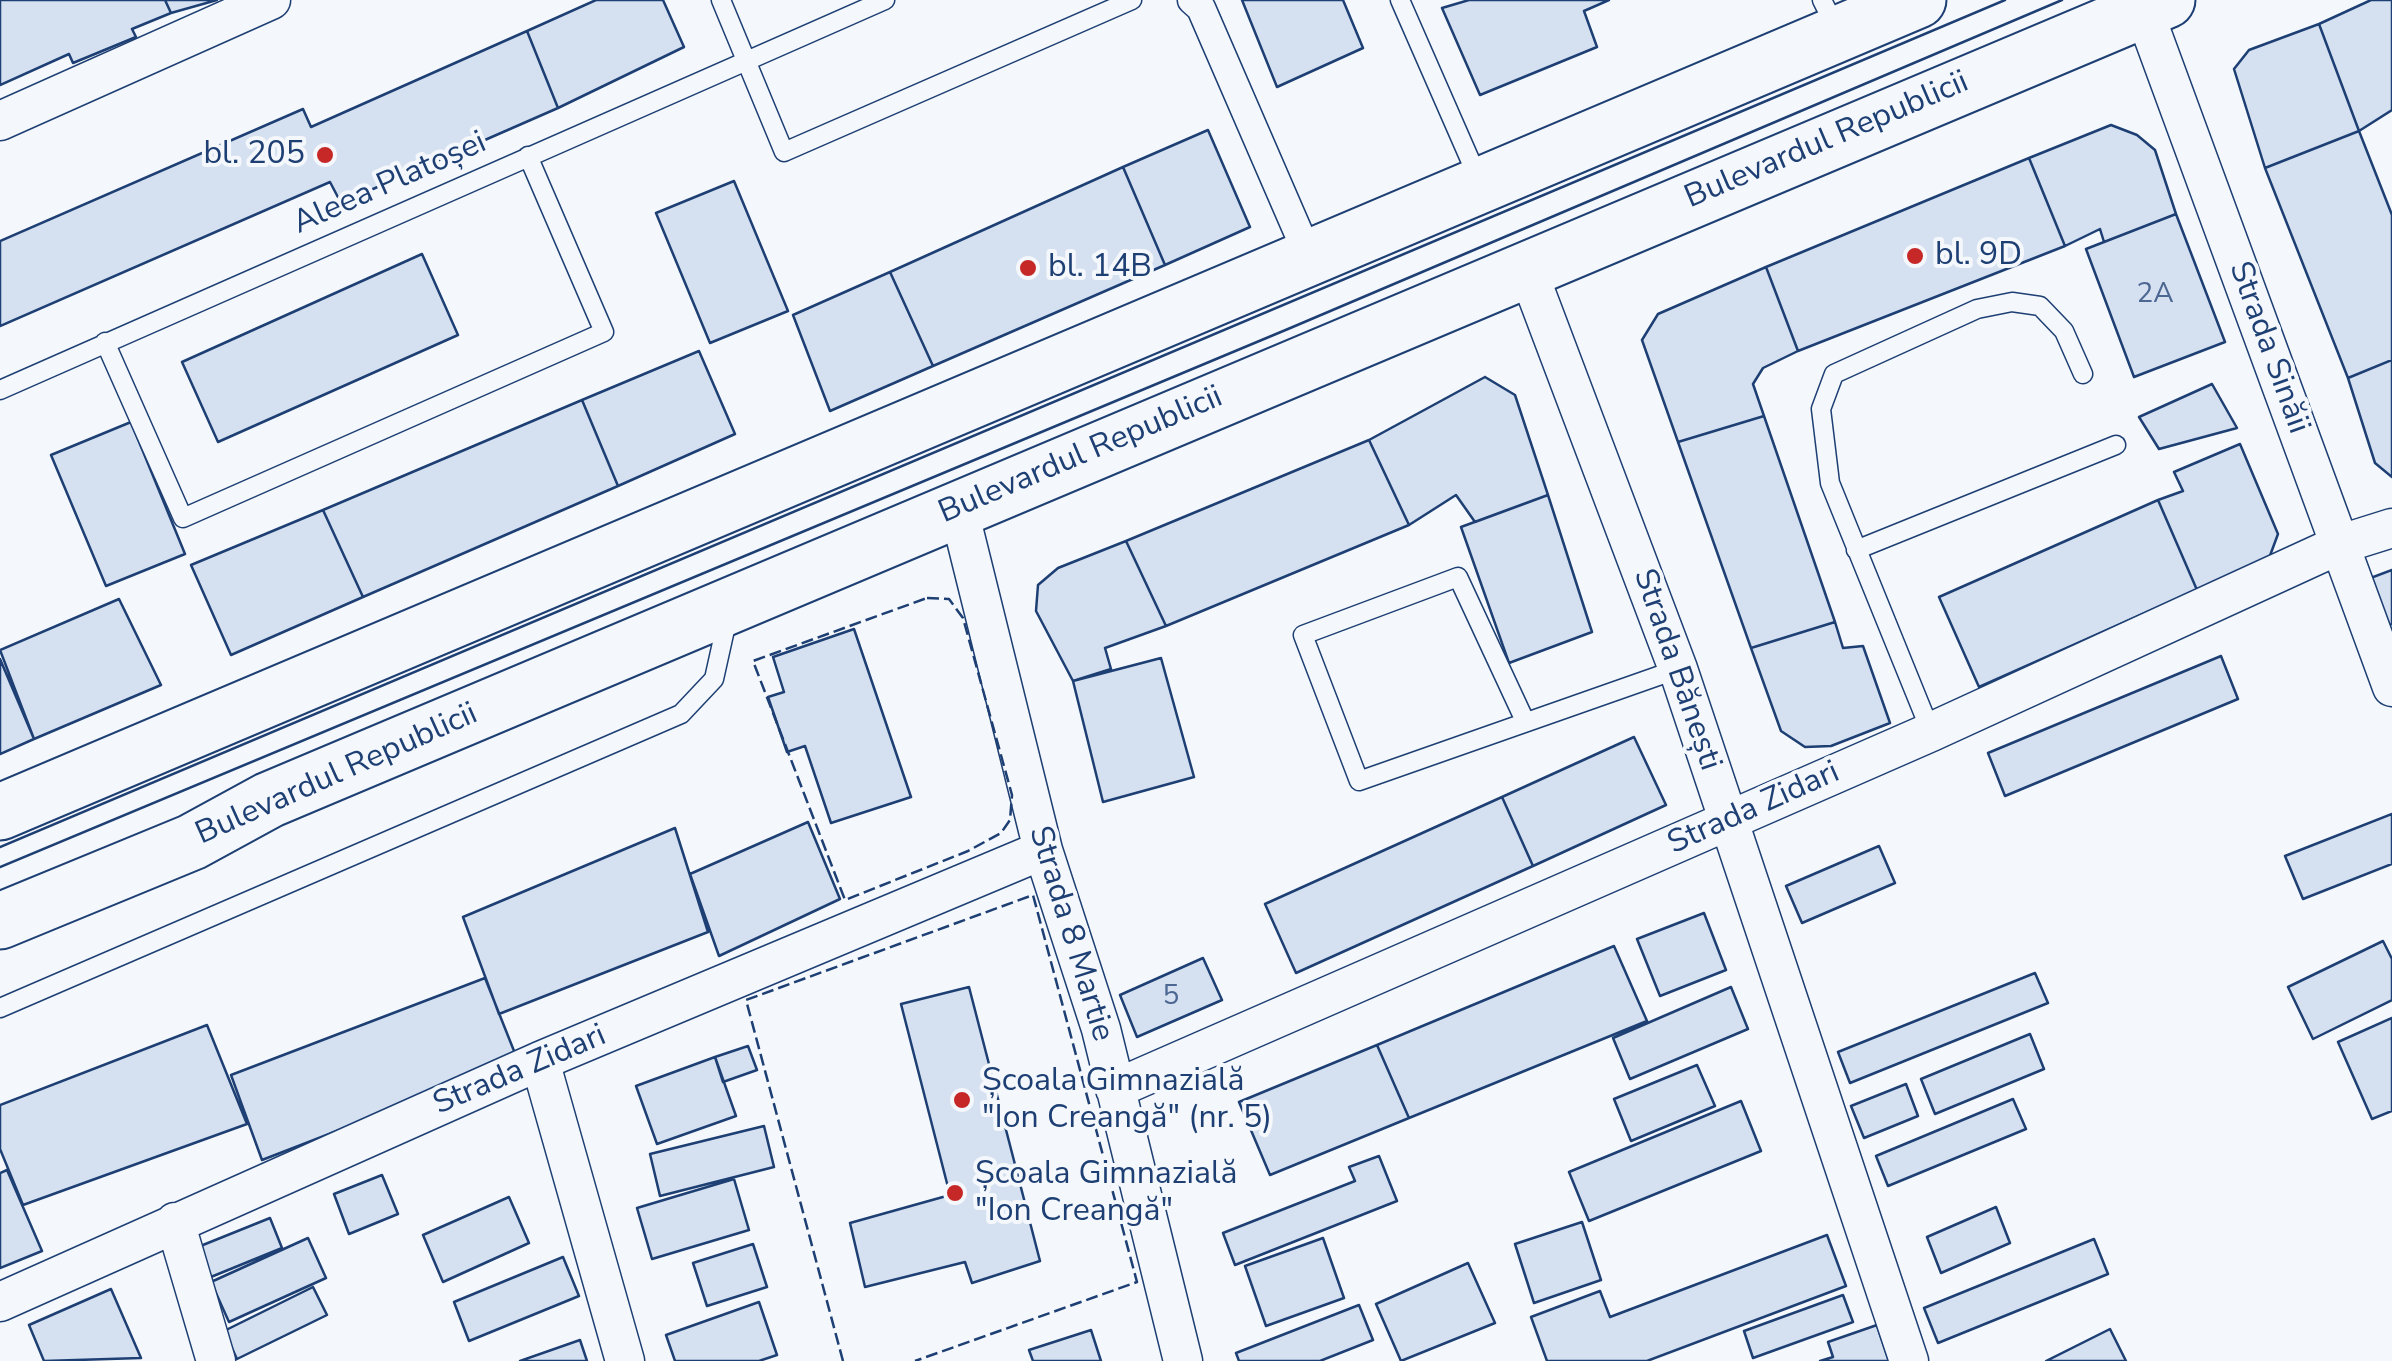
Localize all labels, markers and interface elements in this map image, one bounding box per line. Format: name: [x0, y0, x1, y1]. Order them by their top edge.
street label: Bulevardul Republicii: [1679, 64, 1975, 218]
street label: Aleea Platoșei: [288, 124, 492, 244]
place label: bl. 205: [203, 136, 305, 174]
marker: bl. 205: [314, 144, 336, 166]
place label: bl. 9D: [1935, 237, 2022, 275]
marker: bl. 9D: [1904, 245, 1926, 267]
place label: bl. 14B: [1048, 249, 1152, 287]
marker: bl. 14B: [1017, 257, 1039, 279]
street label: Strada Sinăii: [2219, 257, 2317, 439]
house number: 2A: [2136, 278, 2174, 312]
street label: Bulevardul Republicii: [933, 379, 1229, 533]
street label: Strada Bănești: [1624, 564, 1728, 776]
street label: Bulevardul Republicii: [190, 696, 484, 854]
street label: Strada Zidari: [1662, 754, 1846, 864]
street label: Strada 8 Martie: [1019, 822, 1121, 1046]
house number: 5: [1163, 980, 1179, 1014]
street label: Strada Zidari: [428, 1017, 612, 1125]
place label: Școala Gimnazială "Ion Creangă" (nr. 5): [982, 1063, 1272, 1138]
marker: Școala Gimnazială "Ion Creangă" (nr. 5): [951, 1089, 973, 1111]
place label: Școala Gimnazială "Ion Creangă": [975, 1156, 1237, 1231]
marker: Școala Gimnazială "Ion Creangă": [944, 1182, 966, 1204]

